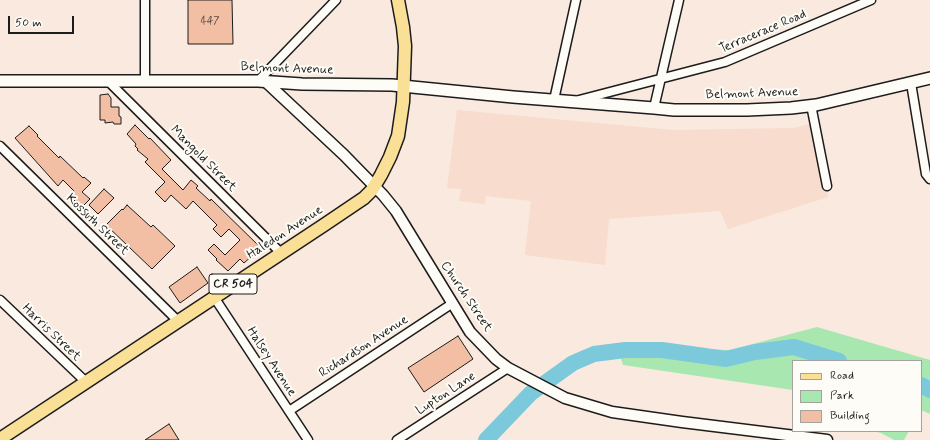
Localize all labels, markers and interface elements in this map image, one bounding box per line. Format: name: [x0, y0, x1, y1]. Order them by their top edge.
street label: Terracerace Road: [717, 7, 809, 57]
scale bar: [10, 8, 76, 34]
text: 50 m: [15, 15, 42, 31]
house number: 447: [200, 15, 220, 29]
street label: Belmont Avenue: [240, 60, 334, 78]
street label: Belmont Avenue: [705, 85, 799, 103]
street label: Mangold Street: [167, 123, 239, 195]
street label: Kossuth Street: [62, 191, 132, 259]
street label: Haledon Avenue: [244, 203, 326, 263]
street label: Church Street: [437, 259, 495, 335]
road number: CR 504: [209, 274, 257, 294]
street label: Harris Street: [18, 301, 84, 365]
street label: Richardson Avenue: [317, 312, 411, 382]
street label: Halsey Avenue: [243, 324, 299, 400]
legend: [792, 360, 922, 432]
text: Road: [830, 368, 854, 384]
street label: Lupton Lane: [413, 369, 479, 419]
text: Park: [830, 388, 854, 404]
text: Building: [830, 408, 870, 424]

